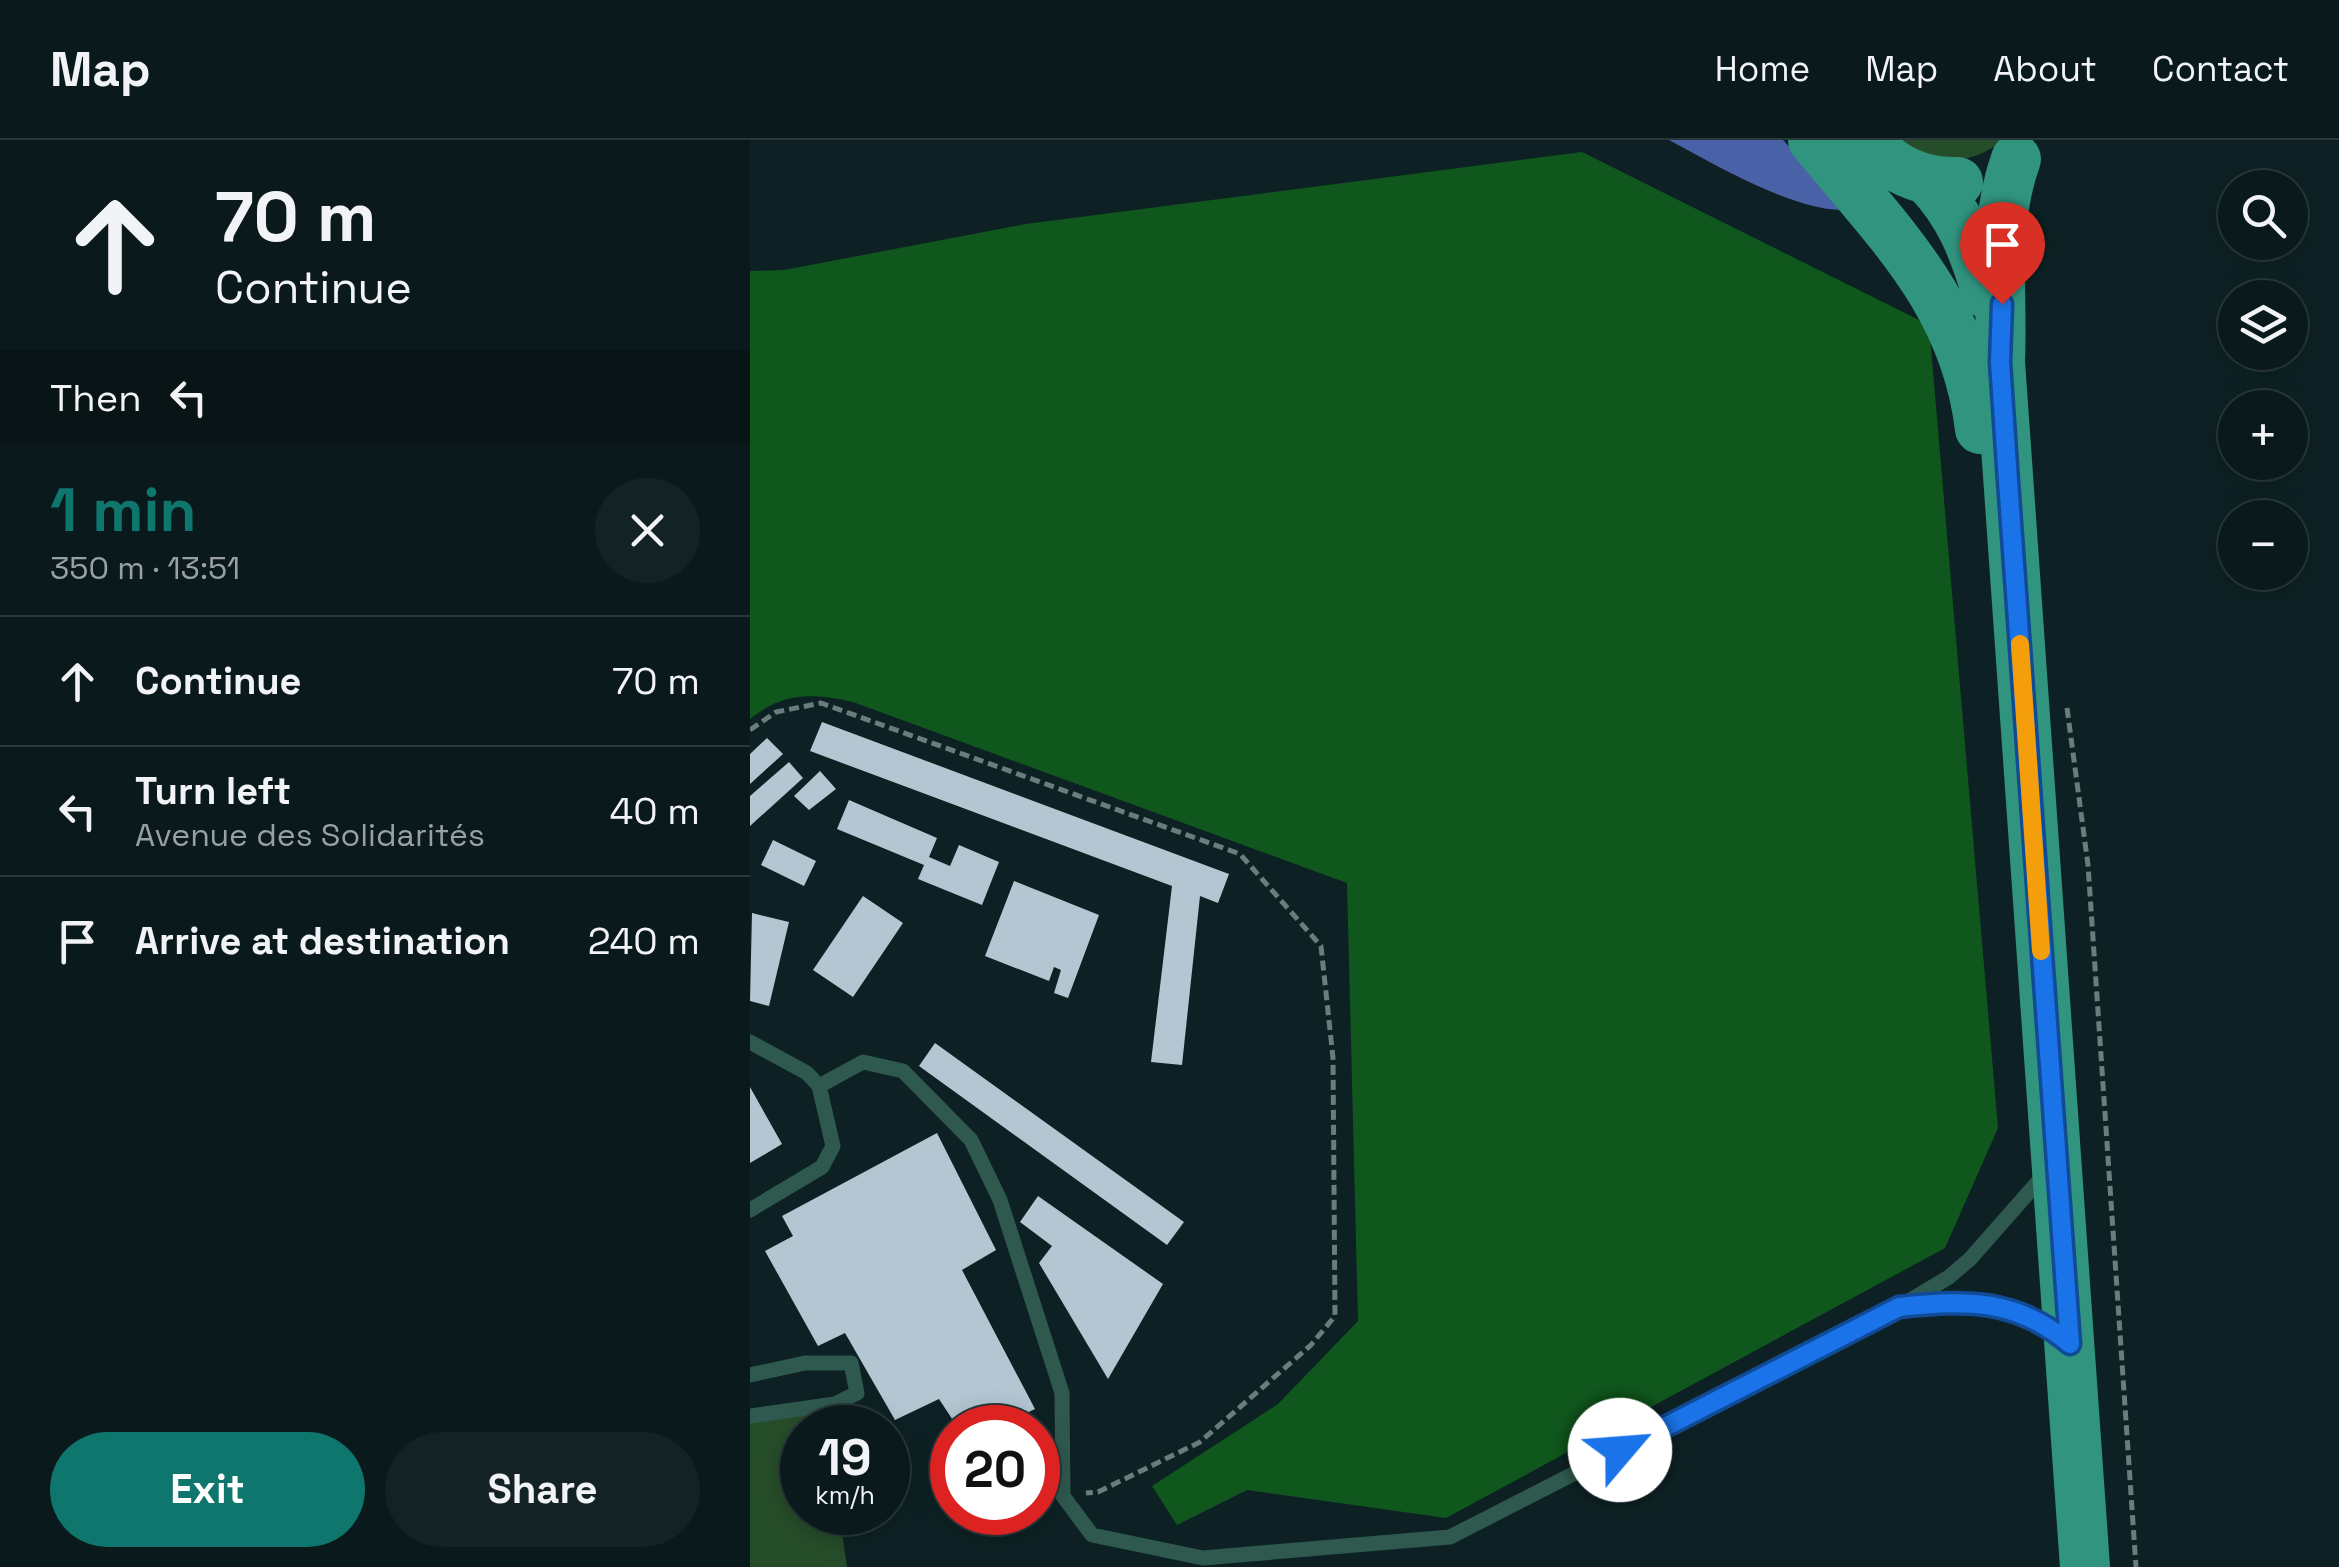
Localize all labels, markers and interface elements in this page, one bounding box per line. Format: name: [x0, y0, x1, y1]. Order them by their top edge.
text: Map: [50, 39, 151, 100]
text: Home: [1715, 47, 1810, 91]
text: Map: [1865, 47, 1938, 91]
text: About: [1993, 47, 2097, 91]
text: Contact: [2152, 47, 2289, 91]
map controls: [2218, 170, 2308, 590]
button: search: [2218, 170, 2308, 260]
text: 70 m: [215, 172, 376, 261]
icon: ahead: [50, 180, 180, 310]
pin: [1960, 202, 2045, 305]
icon: arrive: [1975, 217, 2030, 272]
text: Continue: [215, 259, 412, 316]
button: layers: [2218, 280, 2308, 370]
icon: left: [161, 370, 216, 425]
text: Then: [50, 374, 141, 422]
button: +: [2218, 390, 2308, 480]
text: 1 min: [50, 472, 197, 549]
button: close: [595, 478, 700, 583]
button: −: [2218, 500, 2308, 590]
text: 350 m · 13:51: [50, 548, 240, 588]
icon: ahead: [50, 654, 105, 709]
text: Continue: [135, 657, 301, 705]
text: 70 m: [612, 657, 700, 705]
text: Turn left: [135, 767, 291, 815]
icon: left: [50, 784, 105, 839]
text: 40 m: [609, 787, 700, 835]
text: Avenue des Solidarités: [135, 815, 485, 855]
icon: arrive: [50, 914, 105, 969]
text: Arrive at destination: [135, 917, 510, 965]
text: 240 m: [588, 917, 700, 965]
position arrow: [1568, 1398, 1672, 1502]
speed limit sign: 20: [930, 1405, 1060, 1535]
text: 19: [818, 1426, 872, 1490]
button: Exit: [50, 1432, 365, 1547]
button: Share: [385, 1432, 700, 1547]
text: km/h: [815, 1479, 875, 1511]

